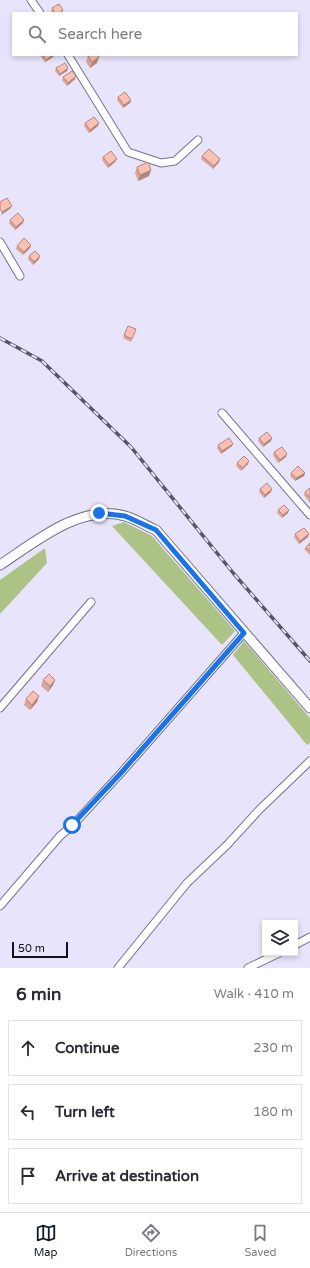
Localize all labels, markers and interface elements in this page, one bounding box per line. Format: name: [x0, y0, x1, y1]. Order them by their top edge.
search box: [12, 12, 298, 56]
icon: search: [26, 23, 48, 45]
text: Search here: [58, 25, 142, 43]
route end: [90, 504, 108, 522]
route start: [63, 816, 81, 834]
map controls: [262, 920, 298, 956]
button: layers: [262, 920, 298, 956]
scale bar: [12, 940, 68, 959]
text: 50 m: [18, 942, 45, 955]
text: 6 min: [16, 984, 61, 1005]
text: Walk · 410 m: [214, 986, 294, 1002]
icon: ahead: [17, 1037, 39, 1059]
text: Continue: [55, 1039, 119, 1057]
text: 230 m: [253, 1040, 293, 1056]
icon: left: [17, 1101, 39, 1123]
text: Turn left: [55, 1103, 115, 1121]
text: 180 m: [253, 1104, 293, 1120]
icon: arrive: [17, 1165, 39, 1187]
text: Arrive at destination: [55, 1167, 199, 1185]
tab: Map: [34, 1222, 57, 1259]
tab: Directions: [125, 1222, 177, 1259]
tab: Saved: [245, 1222, 276, 1259]

